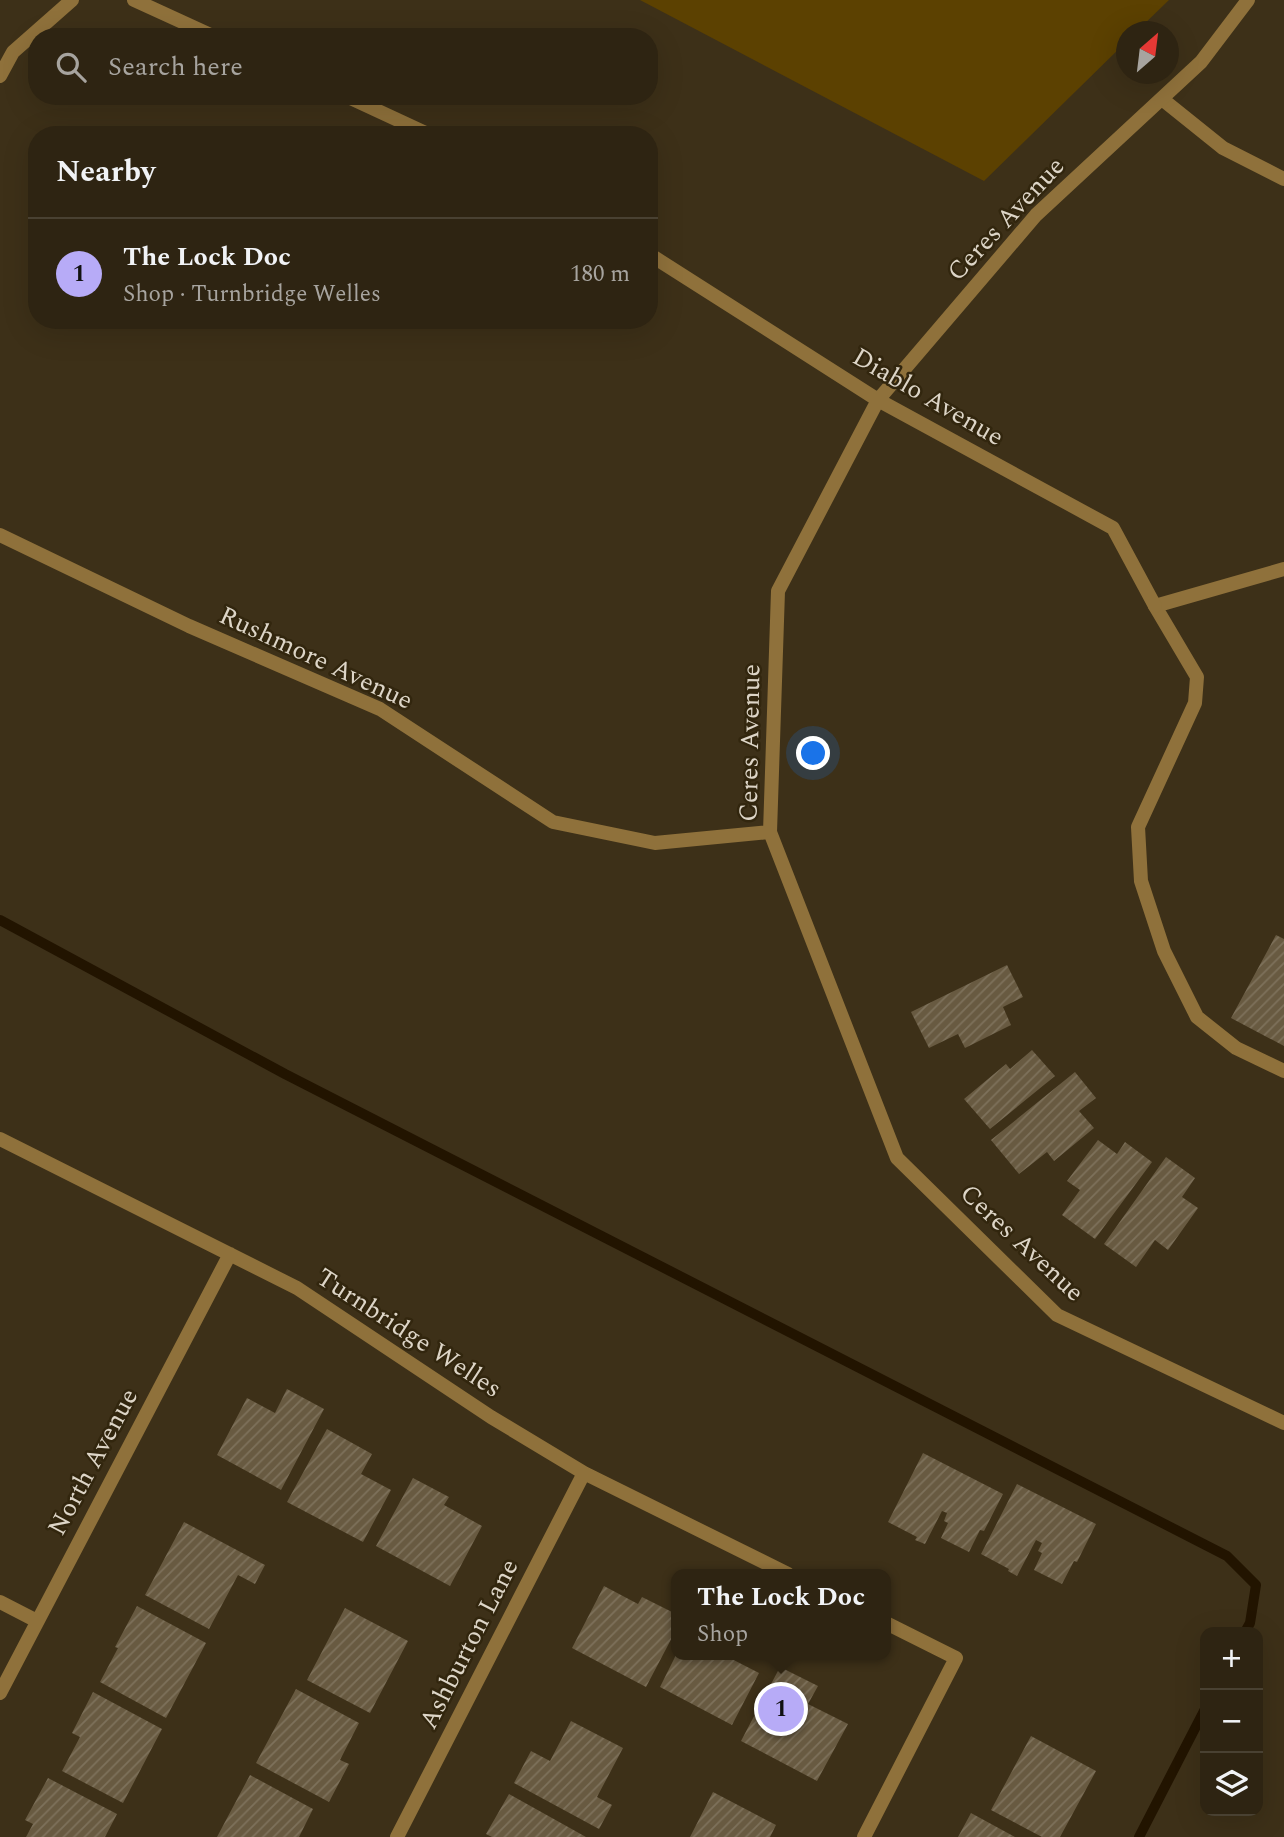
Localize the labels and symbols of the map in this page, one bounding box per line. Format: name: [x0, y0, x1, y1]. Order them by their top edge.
north arrow: [1116, 21, 1179, 84]
street label: Ceres Avenue: [938, 148, 1074, 290]
street label: Diablo Avenue: [845, 337, 1011, 457]
street label: Rushmore Avenue: [212, 596, 420, 720]
street label: Ceres Avenue: [729, 664, 771, 822]
your location: [796, 736, 830, 770]
street label: Ceres Avenue: [951, 1175, 1093, 1311]
street label: Turnbridge Welles: [308, 1258, 510, 1408]
street label: North Avenue: [37, 1381, 149, 1543]
street label: Ashburton Lane: [409, 1552, 529, 1736]
pin: 1: [758, 1683, 804, 1735]

